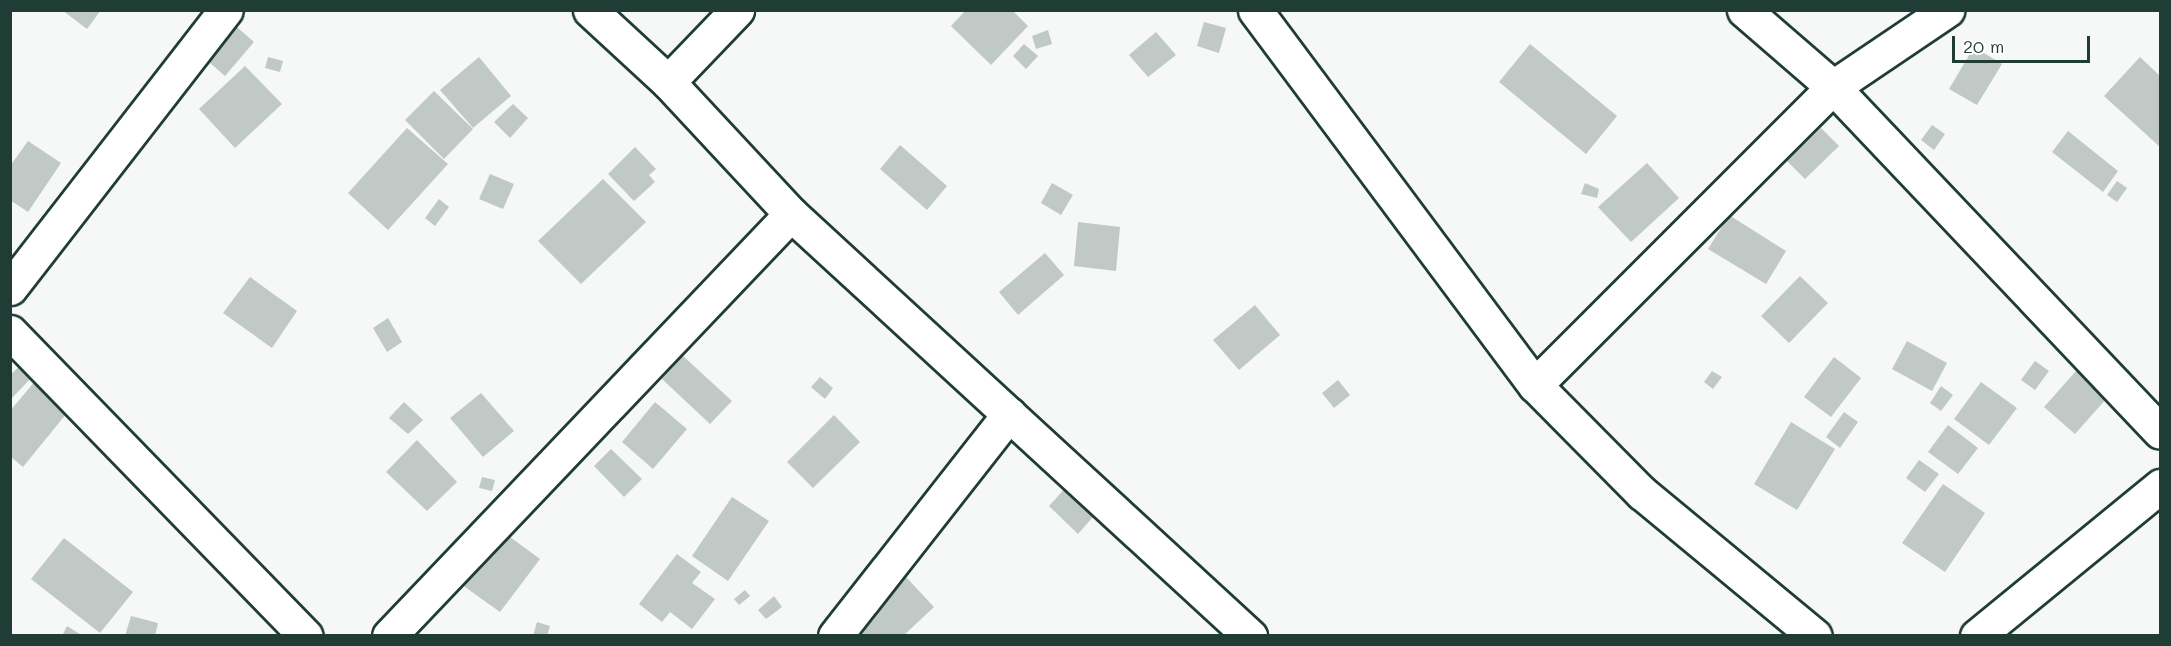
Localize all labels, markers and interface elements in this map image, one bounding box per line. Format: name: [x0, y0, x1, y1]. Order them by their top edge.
scale bar: [1955, 24, 2093, 62]
text: 20 m: [1963, 34, 2004, 58]

